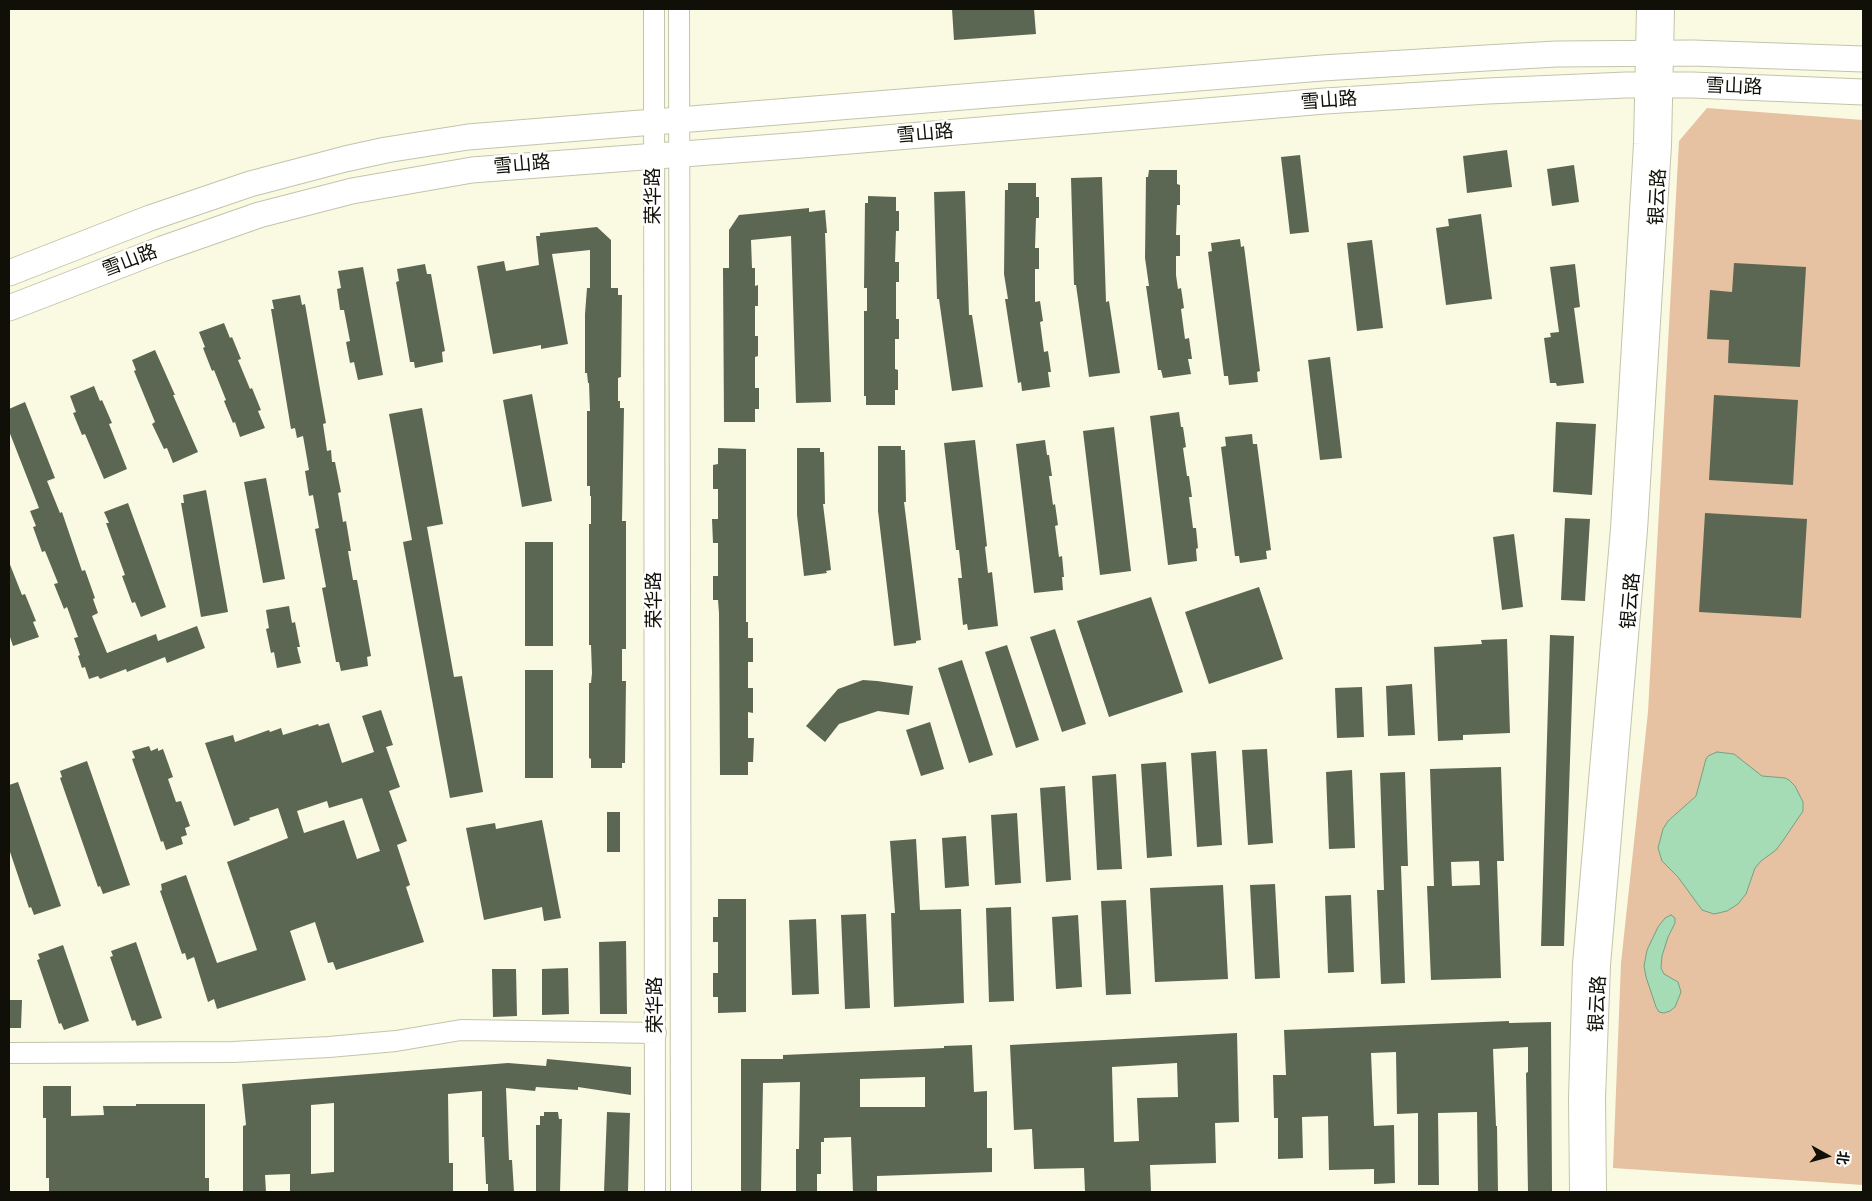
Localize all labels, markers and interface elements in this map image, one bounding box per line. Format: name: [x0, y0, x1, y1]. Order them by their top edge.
street label: 雪山路: [1705, 75, 1763, 99]
street label: 雪山路: [1300, 88, 1358, 114]
street label: 雪山路: [896, 120, 954, 148]
street label: 雪山路: [493, 151, 551, 179]
street label: 荣华路: [643, 168, 665, 224]
street label: 银云路: [1645, 168, 1671, 226]
street label: 雪山路: [99, 240, 161, 282]
street label: 荣华路: [644, 572, 666, 628]
street label: 银云路: [1617, 572, 1645, 630]
street label: 银云路: [1585, 975, 1611, 1033]
street label: 荣华路: [645, 977, 667, 1033]
north arrow: [1802, 1131, 1852, 1181]
text: 北: [1833, 1150, 1852, 1166]

